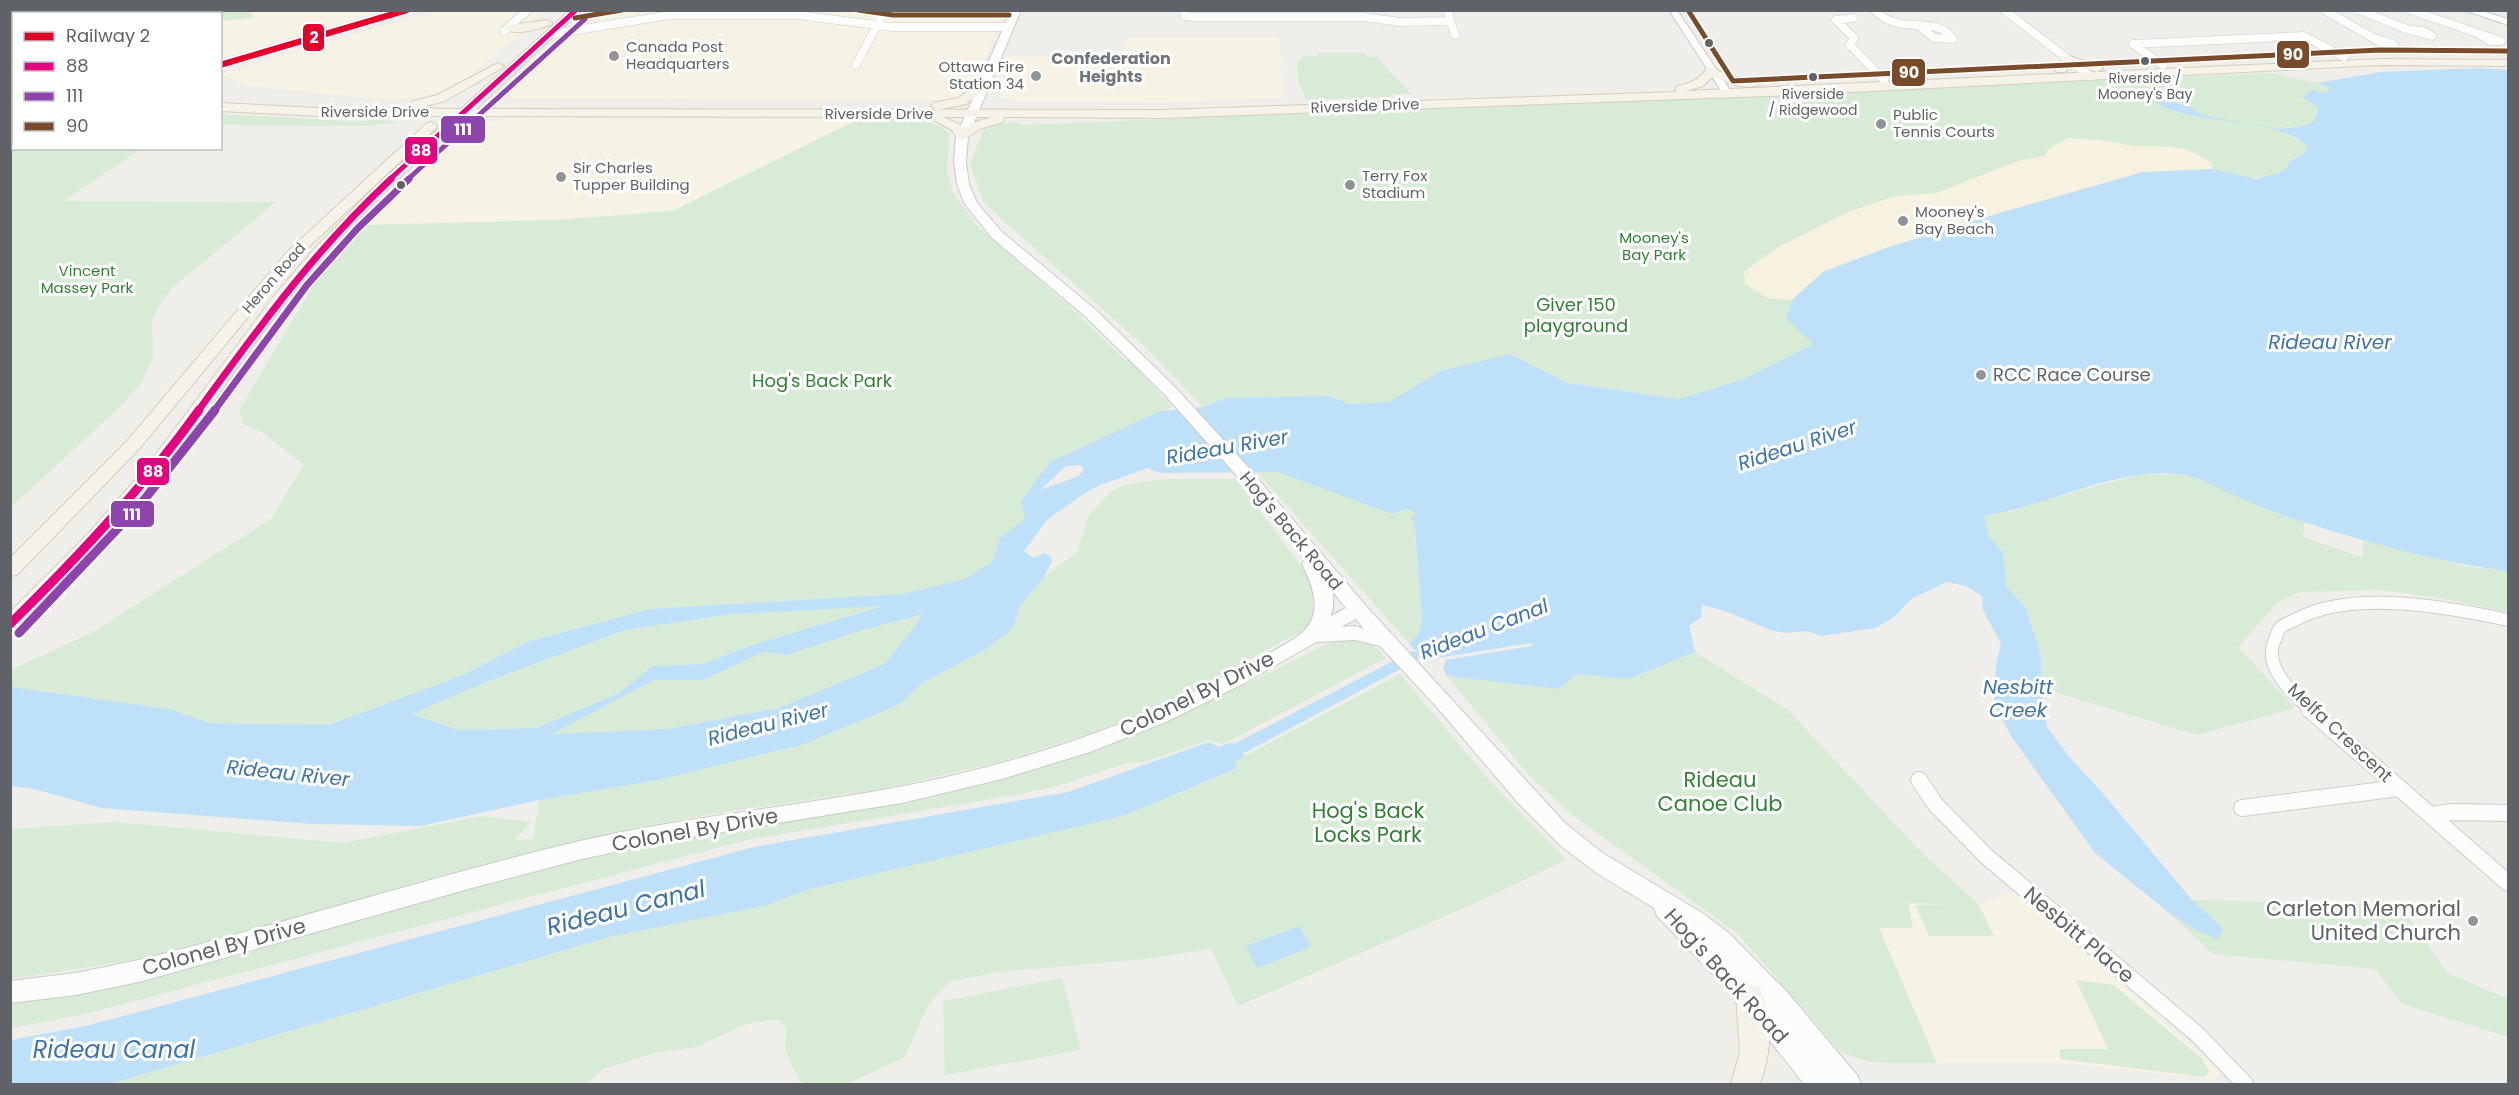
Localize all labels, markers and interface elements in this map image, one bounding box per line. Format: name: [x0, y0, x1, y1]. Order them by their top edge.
legend: [12, 12, 222, 150]
text: Railway 2: [66, 23, 150, 48]
line badge: 2: [302, 23, 325, 52]
text: 2: [309, 26, 319, 49]
place label: Canada Post Headquarters: [626, 36, 730, 74]
unlabelled marker: [1703, 37, 1715, 49]
line badge: 90: [2276, 40, 2310, 69]
text: 90: [2283, 43, 2303, 66]
district label: Confederation Heights: [1051, 47, 1171, 88]
marker: Canada Post Headquarters: [607, 49, 621, 63]
text: 88: [66, 53, 89, 78]
marker: Riverside / Mooney's Bay: [2139, 55, 2151, 67]
place label: Ottawa Fire Station 34: [939, 56, 1024, 94]
line badge: 90: [1891, 58, 1926, 87]
text: 90: [1899, 61, 1919, 84]
place label: Riverside / Mooney's Bay: [2098, 68, 2192, 104]
marker: Ottawa Fire Station 34: [1029, 69, 1043, 83]
marker: Riverside / Ridgewood: [1807, 71, 1819, 83]
text: 111: [66, 83, 83, 108]
place label: Riverside / Ridgewood: [1769, 84, 1857, 120]
street label: Riverside Drive: [1310, 93, 1420, 118]
street label: Riverside Drive: [321, 101, 429, 122]
street label: Riverside Drive: [825, 103, 933, 124]
place label: Public Tennis Courts: [1893, 104, 1995, 142]
text: 90: [66, 113, 89, 138]
line badge: 111: [440, 115, 486, 144]
marker: Public Tennis Courts: [1874, 117, 1888, 131]
text: 111: [454, 118, 472, 141]
line badge: 88: [404, 136, 438, 165]
text: 88: [411, 139, 431, 162]
place label: Sir Charles Tupper Building: [573, 157, 690, 195]
place label: Terry Fox Stadium: [1362, 165, 1427, 203]
marker: Sir Charles Tupper Building: [554, 170, 568, 184]
marker: Terry Fox Stadium: [1343, 178, 1357, 192]
unlabelled marker: [395, 179, 407, 191]
place label: Mooney's Bay Beach: [1915, 201, 1994, 239]
marker: Mooney's Bay Beach: [1896, 214, 1910, 228]
park label: Mooney's Bay Park: [1619, 227, 1689, 265]
street label: Heron Road: [237, 238, 310, 318]
park label: Vincent Massey Park: [41, 260, 134, 298]
park label: Giver 150 playground: [1524, 292, 1628, 338]
water label: Rideau River: [2268, 328, 2392, 356]
place label: RCC Race Course: [1993, 362, 2151, 387]
park label: Hog's Back Park: [752, 368, 893, 393]
marker: RCC Race Course: [1974, 368, 1988, 382]
water label: Rideau River: [1734, 412, 1861, 477]
water label: Rideau River: [1164, 422, 1291, 472]
line badge: 88: [136, 457, 170, 486]
text: 88: [143, 460, 163, 483]
street label: Hog's Back Road: [1234, 466, 1349, 595]
line badge: 111: [110, 500, 155, 528]
text: 111: [123, 503, 141, 526]
water label: Rideau Canal: [1416, 592, 1552, 666]
street label: Colonel By Drive: [1115, 644, 1279, 744]
water label: Nesbitt Creek: [1983, 673, 2054, 724]
street label: Melfa Crescent: [2282, 677, 2398, 788]
water label: Rideau River: [705, 695, 832, 753]
water label: Rideau River: [225, 753, 351, 793]
park label: Rideau Canoe Club: [1658, 765, 1782, 818]
park label: Hog's Back Locks Park: [1312, 796, 1425, 849]
street label: Colonel By Drive: [609, 801, 780, 858]
water label: Rideau Canal: [543, 872, 709, 943]
street label: Nesbitt Place: [2018, 880, 2141, 990]
place label: Carleton Memorial United Church: [2266, 894, 2461, 947]
street label: Hog's Back Road: [1658, 902, 1795, 1050]
street label: Colonel By Drive: [139, 911, 309, 982]
marker: Carleton Memorial United Church: [2466, 914, 2480, 928]
water label: Rideau Canal: [33, 1033, 195, 1066]

